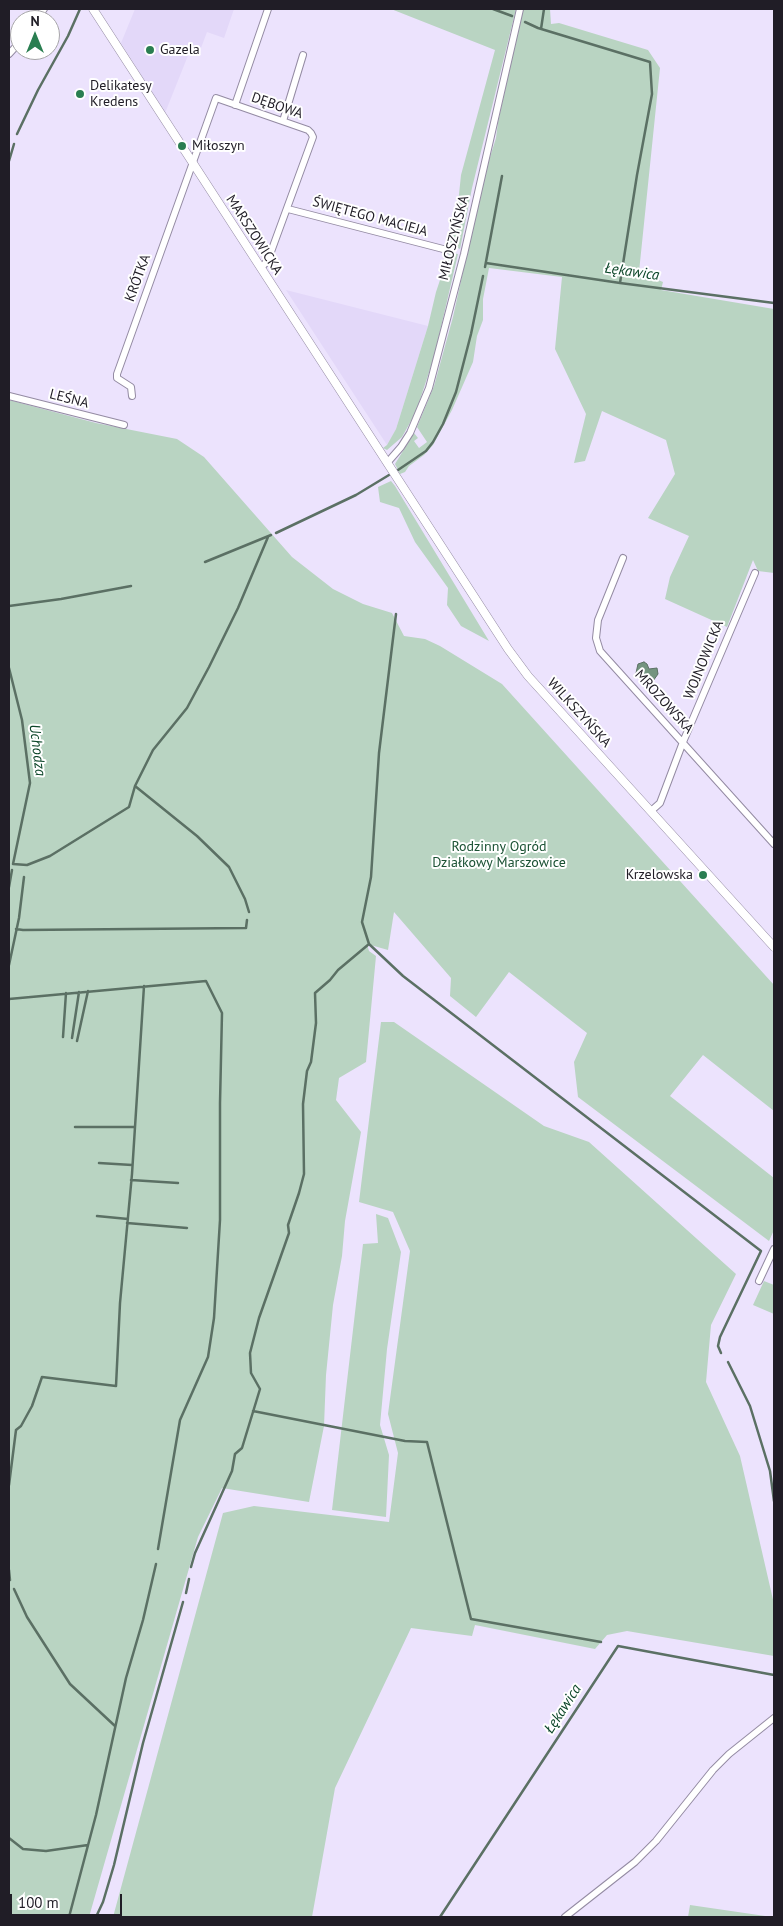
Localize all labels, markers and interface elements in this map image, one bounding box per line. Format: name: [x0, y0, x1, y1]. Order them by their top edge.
north arrow: [10, 10, 60, 60]
text: N: [30, 12, 40, 30]
place label: Gazela: [160, 42, 200, 58]
marker: Gazela: [144, 44, 156, 56]
place label: Delikatesy Kredens: [90, 78, 152, 110]
marker: Delikatesy Kredens: [74, 88, 86, 100]
street label: DĘBOWA: [249, 89, 305, 123]
place label: Miłoszyn: [192, 138, 245, 154]
marker: Miłoszyn: [176, 140, 188, 152]
street label: MARSZOWICKA: [222, 192, 286, 278]
street label: ŚWIĘTEGO MACIEJA: [311, 194, 429, 240]
street label: MIŁOSZYŃSKA: [435, 194, 473, 282]
street label: KRÓTKA: [122, 252, 154, 304]
water label: Łękawica: [604, 259, 660, 285]
street label: LEŚNA: [48, 386, 90, 412]
street label: WOJNOWICKA: [681, 618, 727, 702]
street label: MROZOWSKA: [631, 667, 697, 737]
street label: WILKSZYŃSKA: [544, 675, 614, 751]
water label: Uchodza: [25, 723, 49, 777]
park label: Rodzinny Ogród Działkowy Marszowice: [432, 839, 566, 872]
place label: Krzelowska: [626, 867, 693, 883]
marker: Krzelowska: [697, 869, 709, 881]
water label: Łękawica: [541, 1681, 585, 1737]
scale bar: [12, 1884, 125, 1916]
text: 100 m: [18, 1893, 59, 1912]

